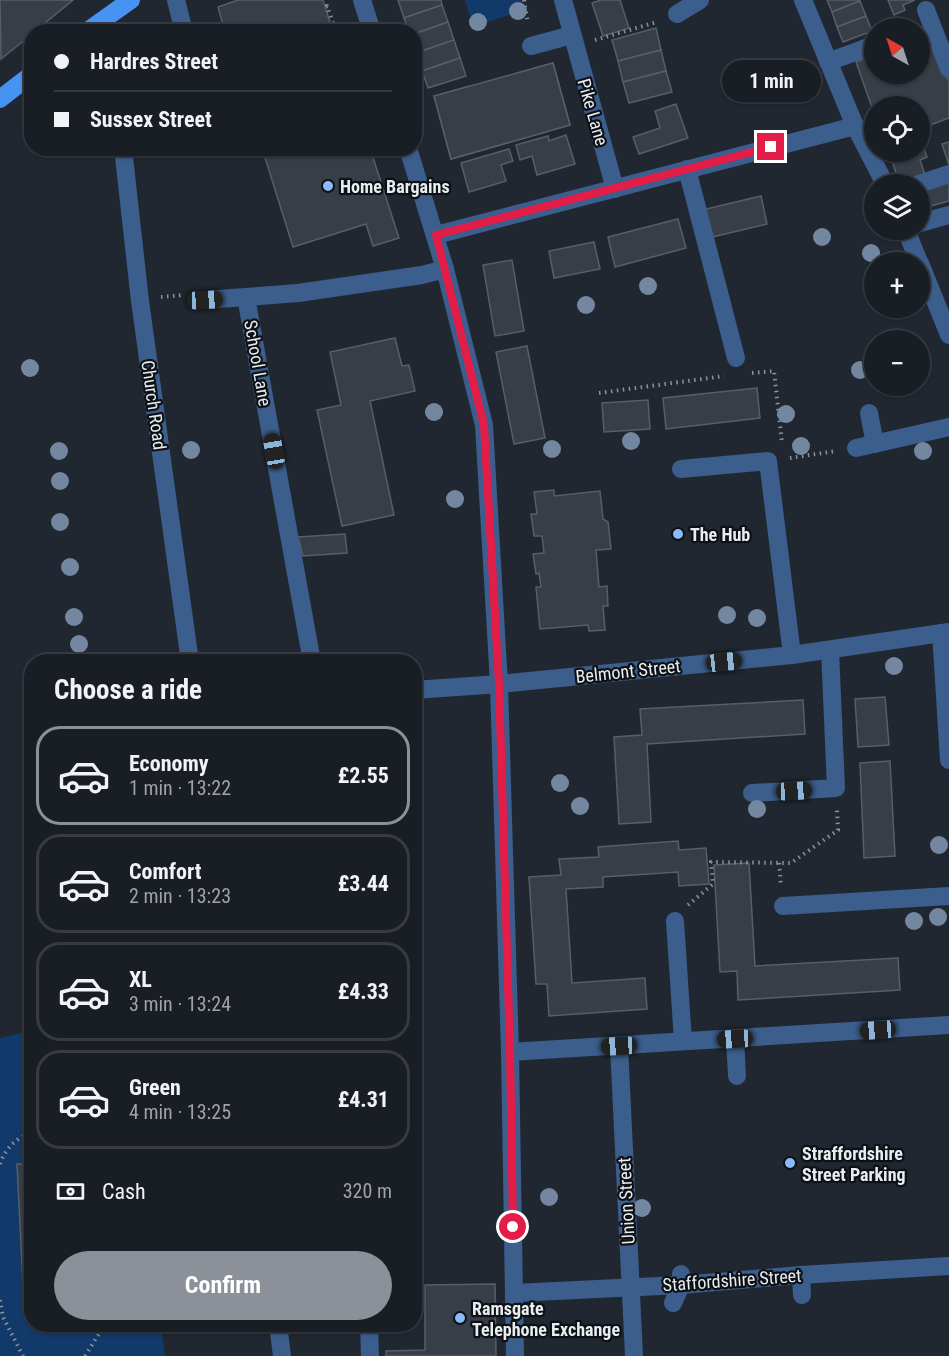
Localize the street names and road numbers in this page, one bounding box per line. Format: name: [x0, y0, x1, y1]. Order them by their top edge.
street label: Pike Lane: [573, 76, 613, 148]
street label: School Lane: [240, 318, 276, 408]
street label: Church Road: [137, 359, 171, 451]
street label: Belmont Street: [575, 655, 681, 687]
street label: Union Street: [613, 1157, 639, 1245]
street label: Staffordshire Street: [662, 1265, 802, 1295]

